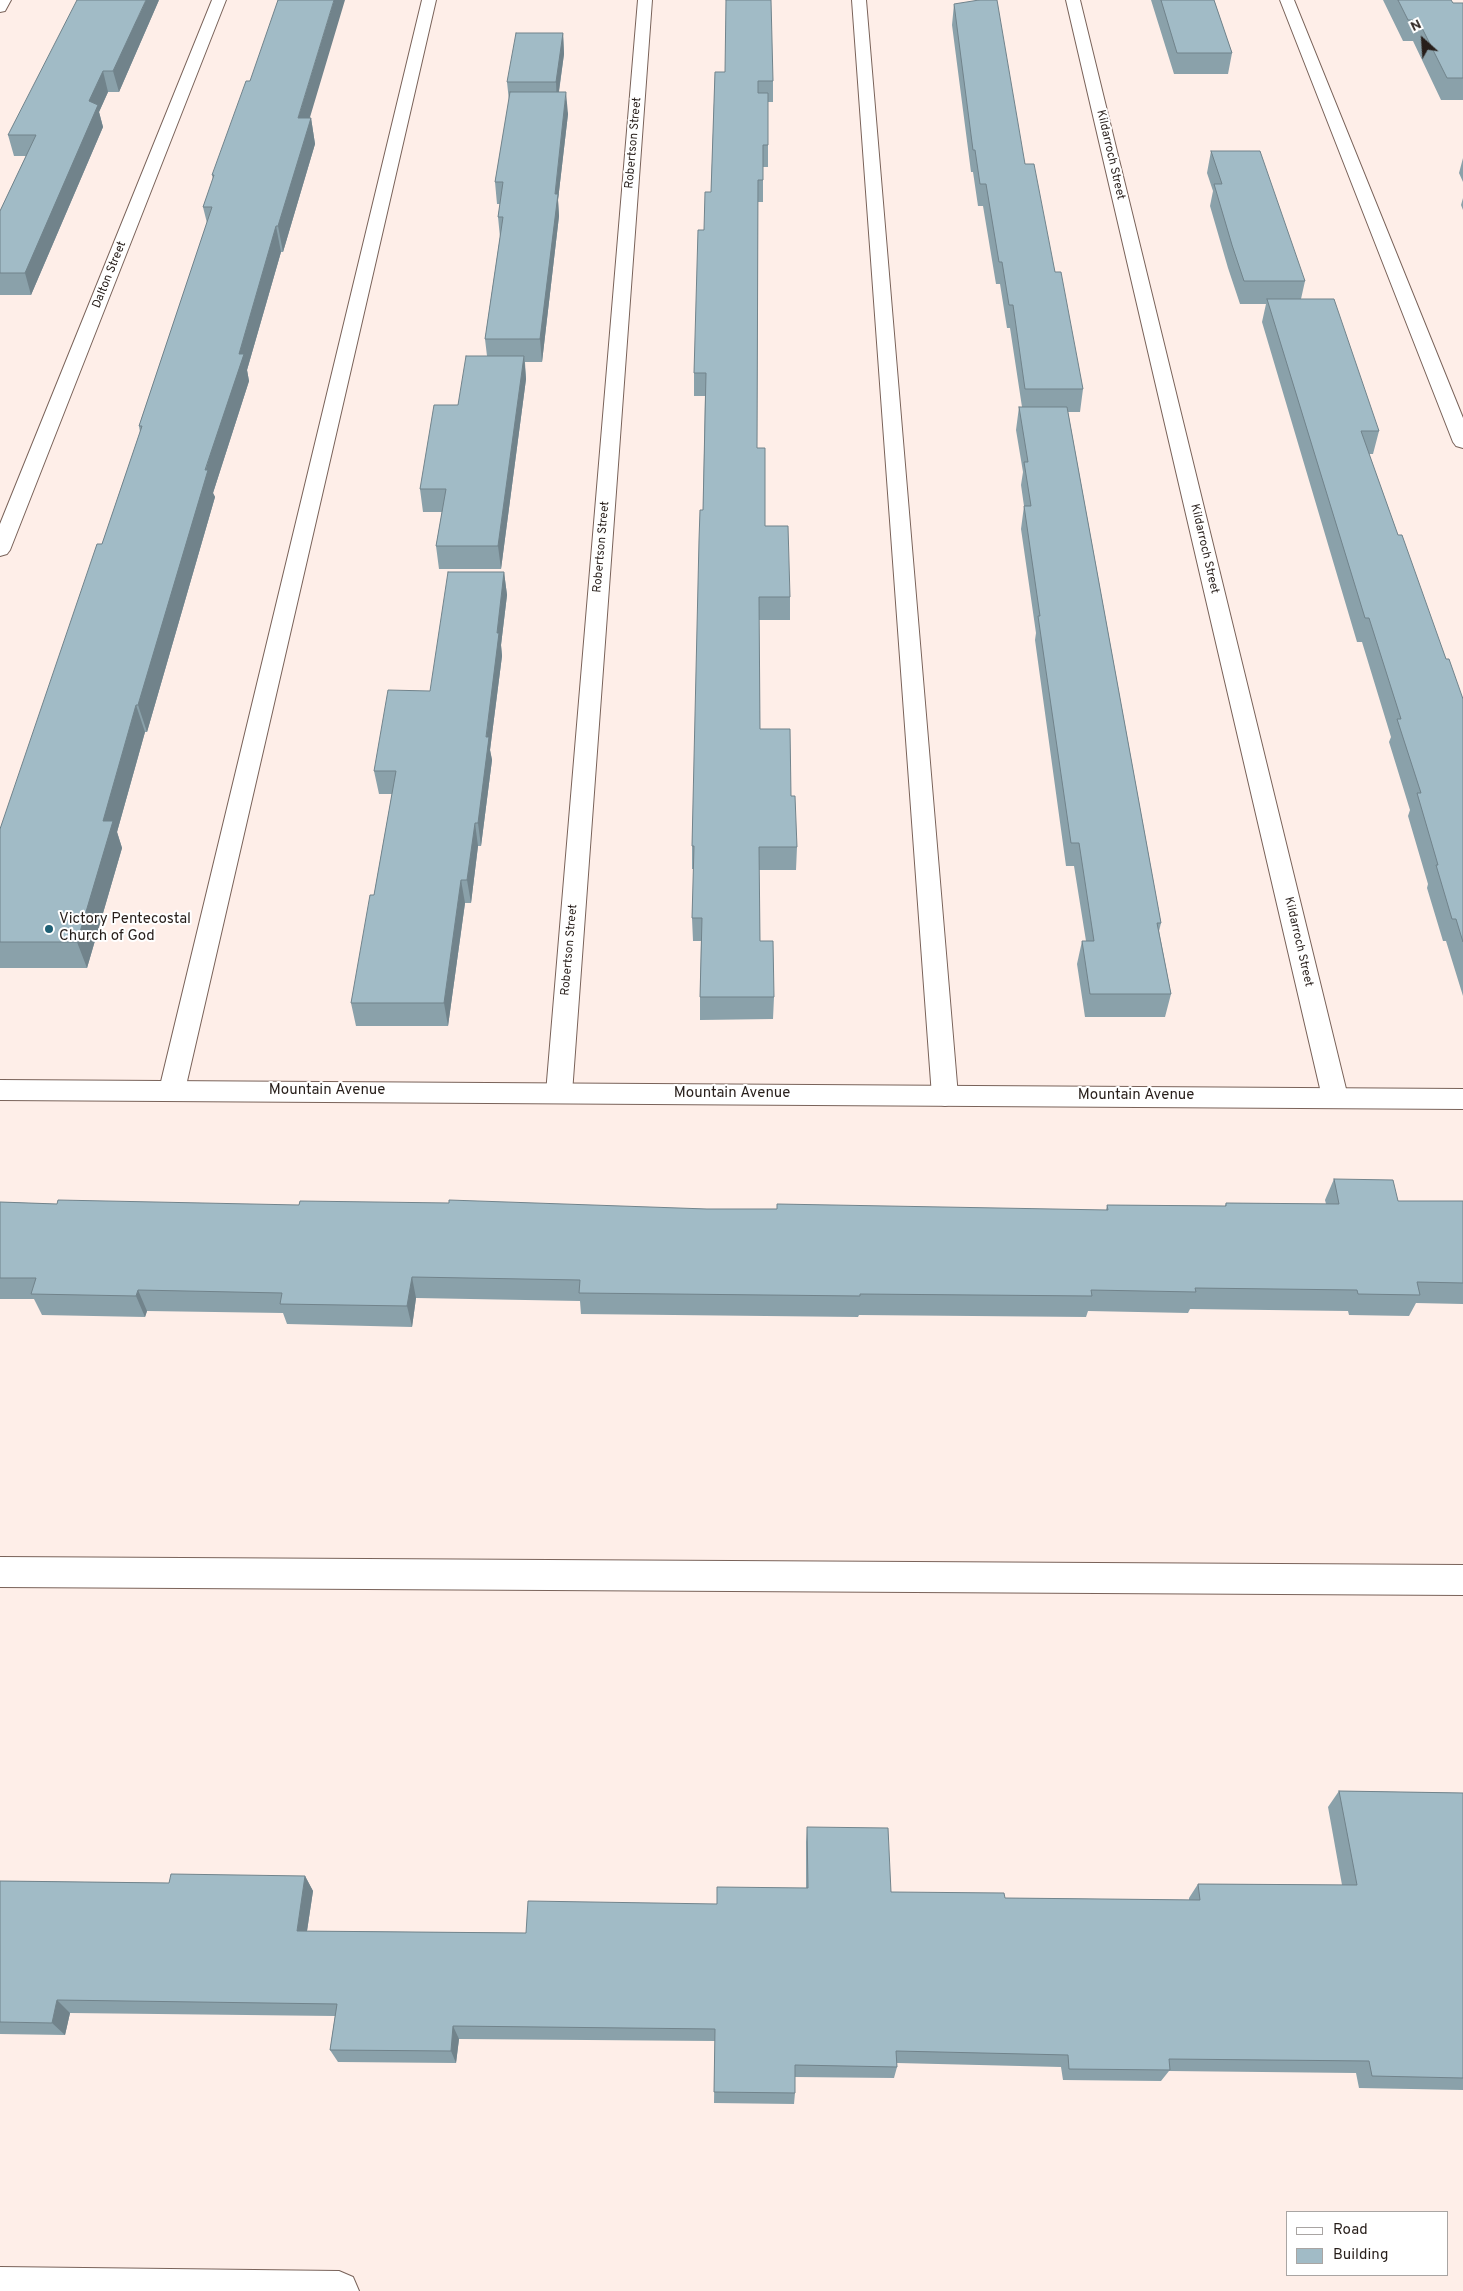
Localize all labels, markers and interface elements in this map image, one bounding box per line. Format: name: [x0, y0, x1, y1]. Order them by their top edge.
north arrow: [1398, 15, 1448, 65]
text: N: [1408, 16, 1424, 36]
street label: Robertson Street: [623, 97, 645, 189]
street label: Kildarroch Street: [1093, 109, 1127, 201]
street label: Dalton Street: [90, 239, 130, 311]
street label: Robertson Street: [591, 501, 613, 593]
street label: Kildarroch Street: [1187, 503, 1221, 595]
street label: Kildarroch Street: [1281, 896, 1315, 988]
street label: Robertson Street: [559, 904, 581, 996]
place label: Victory Pentecostal Church of God: [59, 911, 191, 946]
marker: Victory Pentecostal Church of God: [43, 923, 55, 935]
street label: Mountain Avenue: [269, 1082, 385, 1100]
street label: Mountain Avenue: [674, 1085, 790, 1103]
street label: Mountain Avenue: [1078, 1087, 1194, 1105]
legend: [1286, 2211, 1448, 2276]
text: Road: [1333, 2221, 1368, 2240]
text: Building: [1333, 2246, 1388, 2265]

